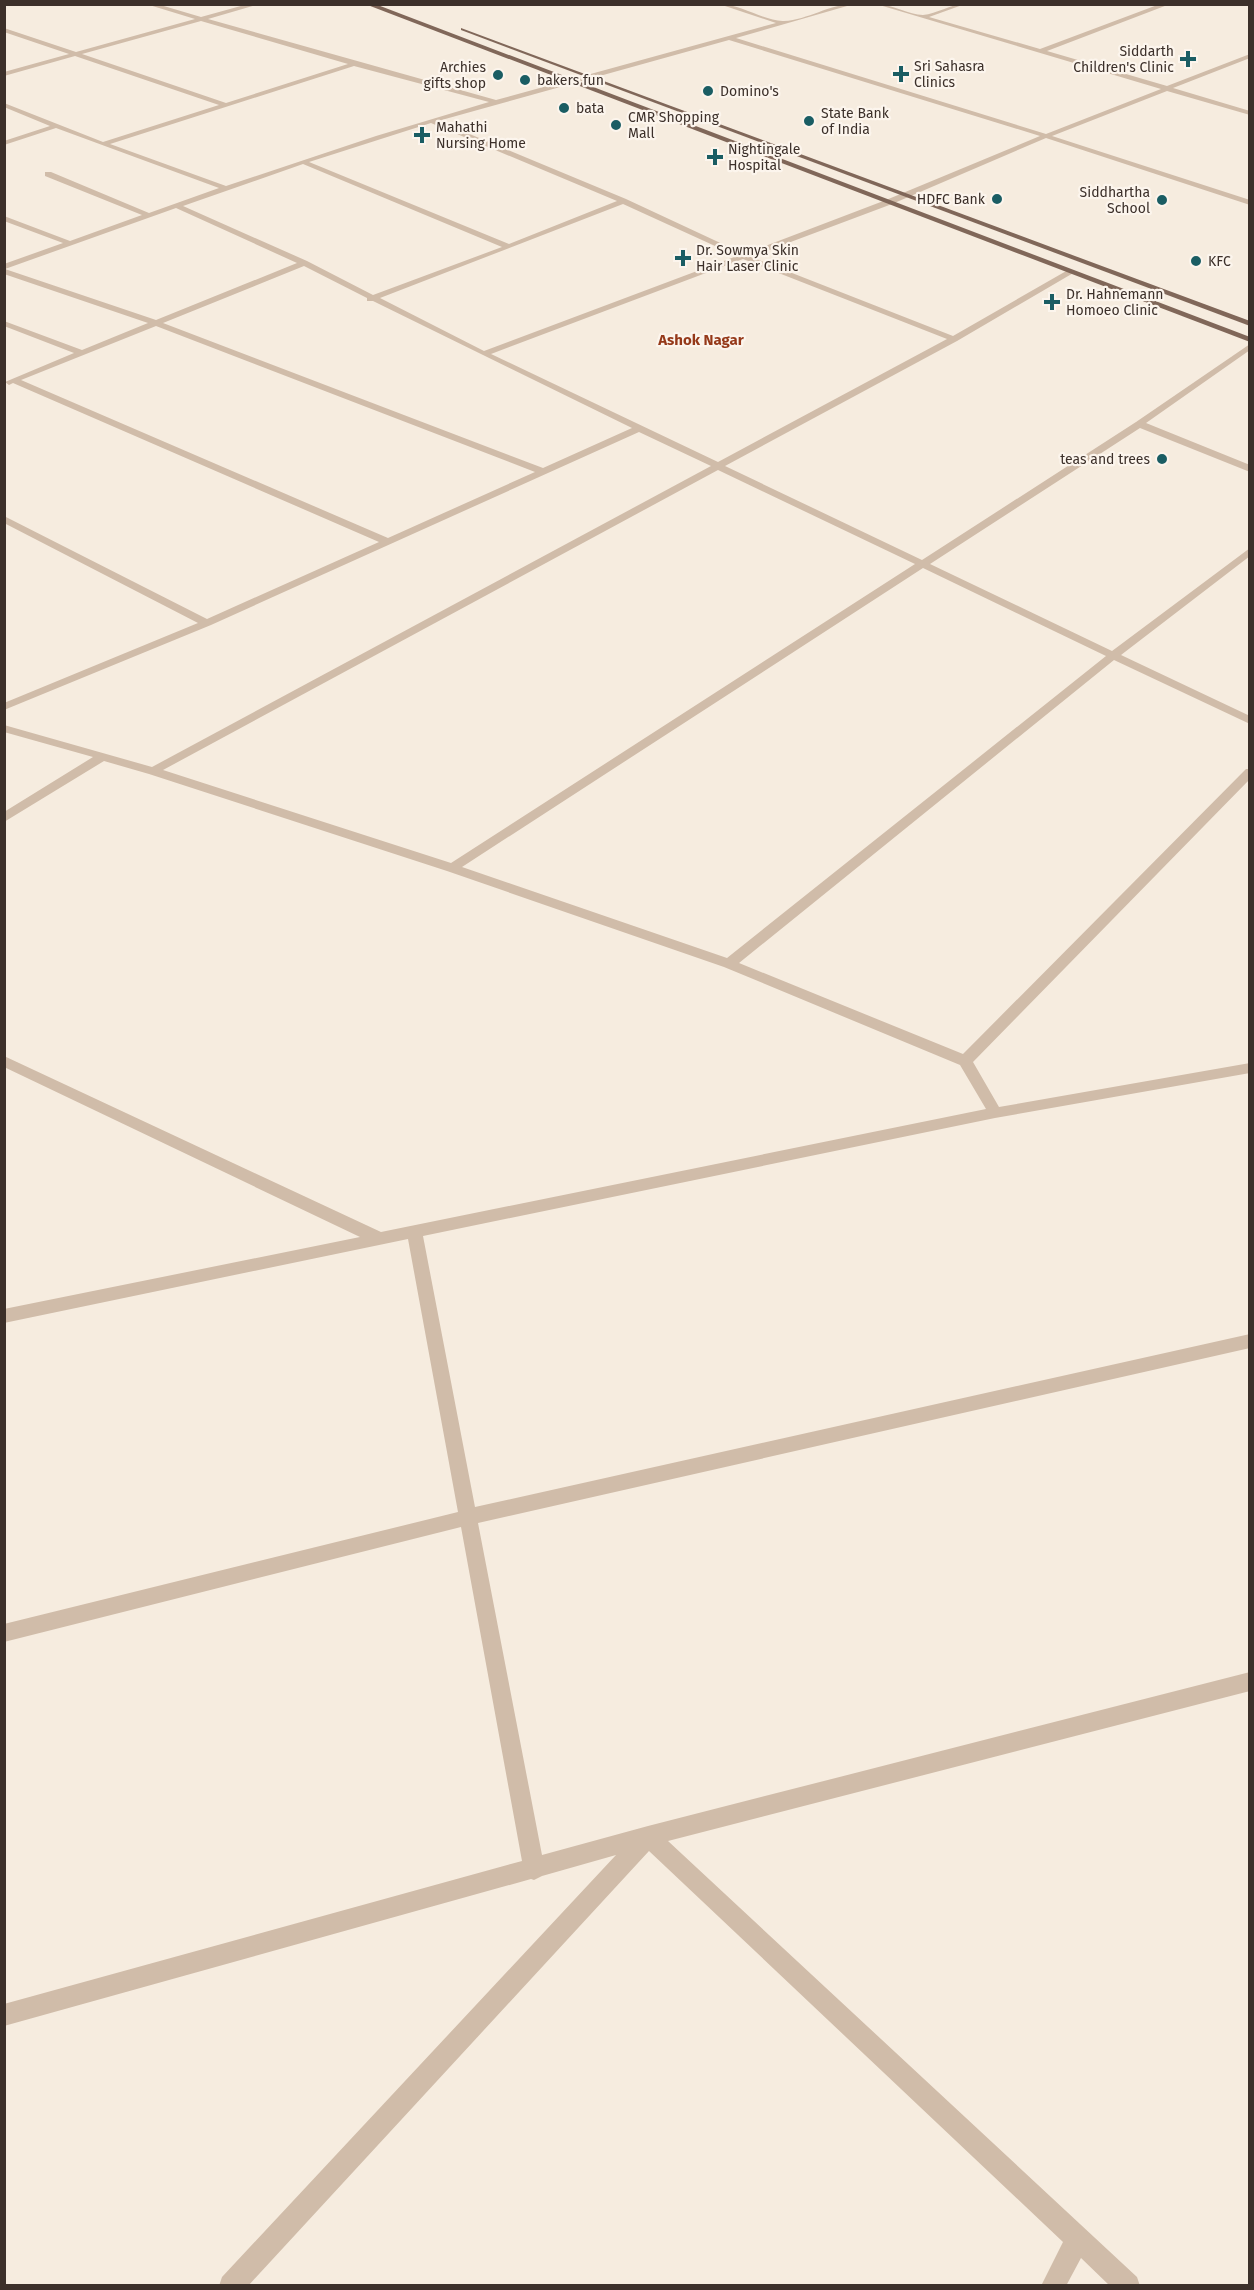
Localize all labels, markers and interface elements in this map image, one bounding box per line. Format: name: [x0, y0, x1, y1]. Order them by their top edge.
place label: Siddarth Children's Clinic: [1073, 43, 1174, 76]
marker: Siddarth Children's Clinic: [1179, 50, 1197, 68]
place label: Sri Sahasra Clinics: [914, 58, 985, 91]
place label: Archies gifts shop: [424, 59, 486, 92]
marker: Sri Sahasra Clinics: [892, 65, 910, 83]
marker: Archies gifts shop: [491, 68, 505, 82]
place label: bakers fun: [537, 72, 604, 89]
marker: bakers fun: [518, 73, 532, 87]
place label: Domino's: [720, 83, 779, 100]
marker: Domino's: [701, 84, 715, 98]
place label: bata: [576, 100, 604, 117]
marker: bata: [557, 101, 571, 115]
place label: State Bank of India: [821, 105, 890, 138]
place label: CMR Shopping Mall: [628, 109, 720, 142]
marker: State Bank of India: [802, 114, 816, 128]
marker: CMR Shopping Mall: [609, 118, 623, 132]
place label: Mahathi Nursing Home: [436, 119, 526, 152]
marker: Mahathi Nursing Home: [413, 126, 431, 144]
place label: Nightingale Hospital: [728, 141, 800, 174]
marker: Nightingale Hospital: [706, 148, 724, 166]
place label: Siddhartha School: [1080, 184, 1150, 217]
place label: HDFC Bank: [917, 191, 986, 208]
marker: HDFC Bank: [990, 192, 1004, 206]
marker: Siddhartha School: [1155, 193, 1169, 207]
place label: Dr. Sowmya Skin Hair Laser Clinic: [696, 242, 799, 275]
marker: Dr. Sowmya Skin Hair Laser Clinic: [674, 249, 692, 267]
place label: KFC: [1208, 253, 1231, 270]
marker: KFC: [1189, 254, 1203, 268]
place label: Dr. Hahnemann Homoeo Clinic: [1066, 286, 1164, 319]
marker: Dr. Hahnemann Homoeo Clinic: [1043, 293, 1061, 311]
district label: Ashok Nagar: [657, 331, 745, 349]
place label: teas and trees: [1060, 451, 1150, 468]
marker: teas and trees: [1155, 452, 1169, 466]

